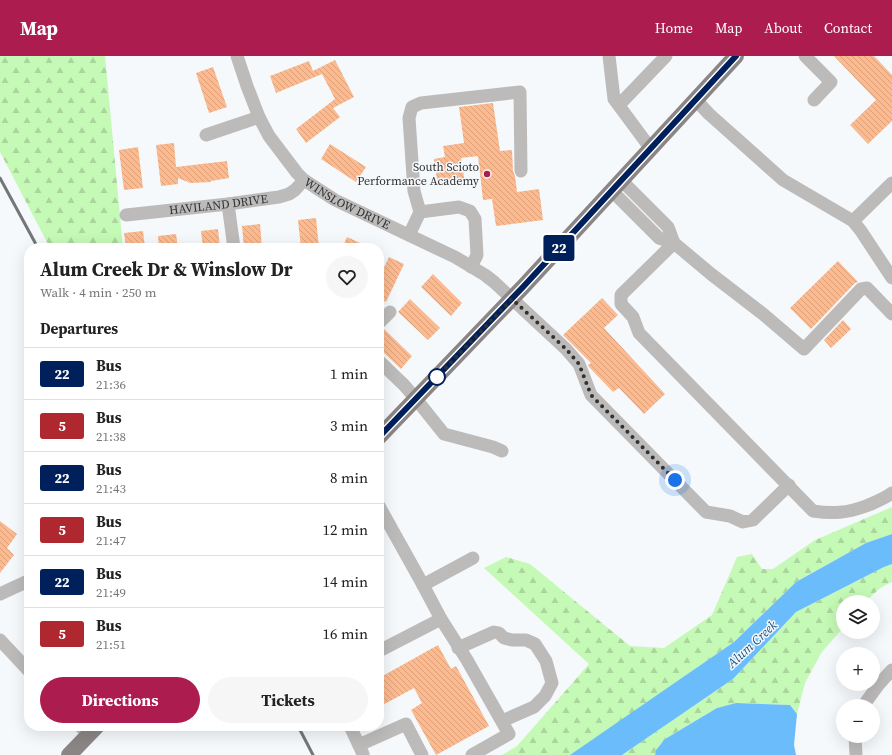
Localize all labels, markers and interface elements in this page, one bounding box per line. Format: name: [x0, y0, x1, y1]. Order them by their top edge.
text: Map: [20, 15, 58, 41]
text: Home: [655, 18, 693, 38]
text: Map: [715, 18, 742, 38]
text: About: [764, 18, 802, 38]
text: Contact: [824, 18, 872, 38]
place label: South Scioto Performance Academy: [357, 159, 480, 189]
marker: South Scioto Performance Academy: [482, 169, 492, 179]
street label: WINSLOW DRIVE: [301, 174, 393, 233]
street label: HAVILAND DRIVE: [168, 191, 269, 218]
line badge: 22: [541, 235, 577, 261]
text: 22: [551, 238, 567, 258]
text: Alum Creek Dr & Winslow Dr: [40, 256, 293, 282]
button: heart: [326, 256, 368, 298]
text: Walk · 4 min · 250 m: [40, 284, 156, 301]
text: Departures: [40, 318, 118, 339]
text: Bus: [96, 355, 122, 376]
text: 1 min: [330, 363, 368, 384]
text: 22: [54, 364, 70, 384]
unlabelled marker: [428, 368, 446, 386]
text: 21:36: [96, 376, 126, 393]
text: Bus: [96, 407, 122, 428]
text: 3 min: [330, 415, 368, 436]
text: 5: [58, 416, 66, 436]
text: 21:38: [96, 428, 126, 445]
text: Bus: [96, 459, 122, 480]
text: 8 min: [330, 467, 368, 488]
text: 22: [54, 468, 70, 488]
your location: [665, 470, 685, 490]
text: 21:43: [96, 480, 126, 497]
text: Bus: [96, 511, 122, 532]
text: 12 min: [322, 519, 368, 540]
text: 5: [58, 520, 66, 540]
text: 21:47: [96, 532, 126, 549]
text: Bus: [96, 563, 122, 584]
text: 14 min: [322, 571, 368, 592]
text: 22: [54, 572, 70, 592]
text: 21:49: [96, 584, 126, 601]
map controls: [836, 595, 880, 743]
button: layers: [836, 595, 880, 639]
text: Bus: [96, 615, 122, 636]
water label: Alum Creek: [723, 616, 781, 672]
text: 16 min: [322, 623, 368, 644]
text: 5: [58, 624, 66, 644]
text: 21:51: [96, 636, 126, 653]
button: +: [836, 647, 880, 691]
button: Directions: [40, 677, 200, 723]
button: Tickets: [208, 677, 368, 723]
button: −: [836, 699, 880, 743]

